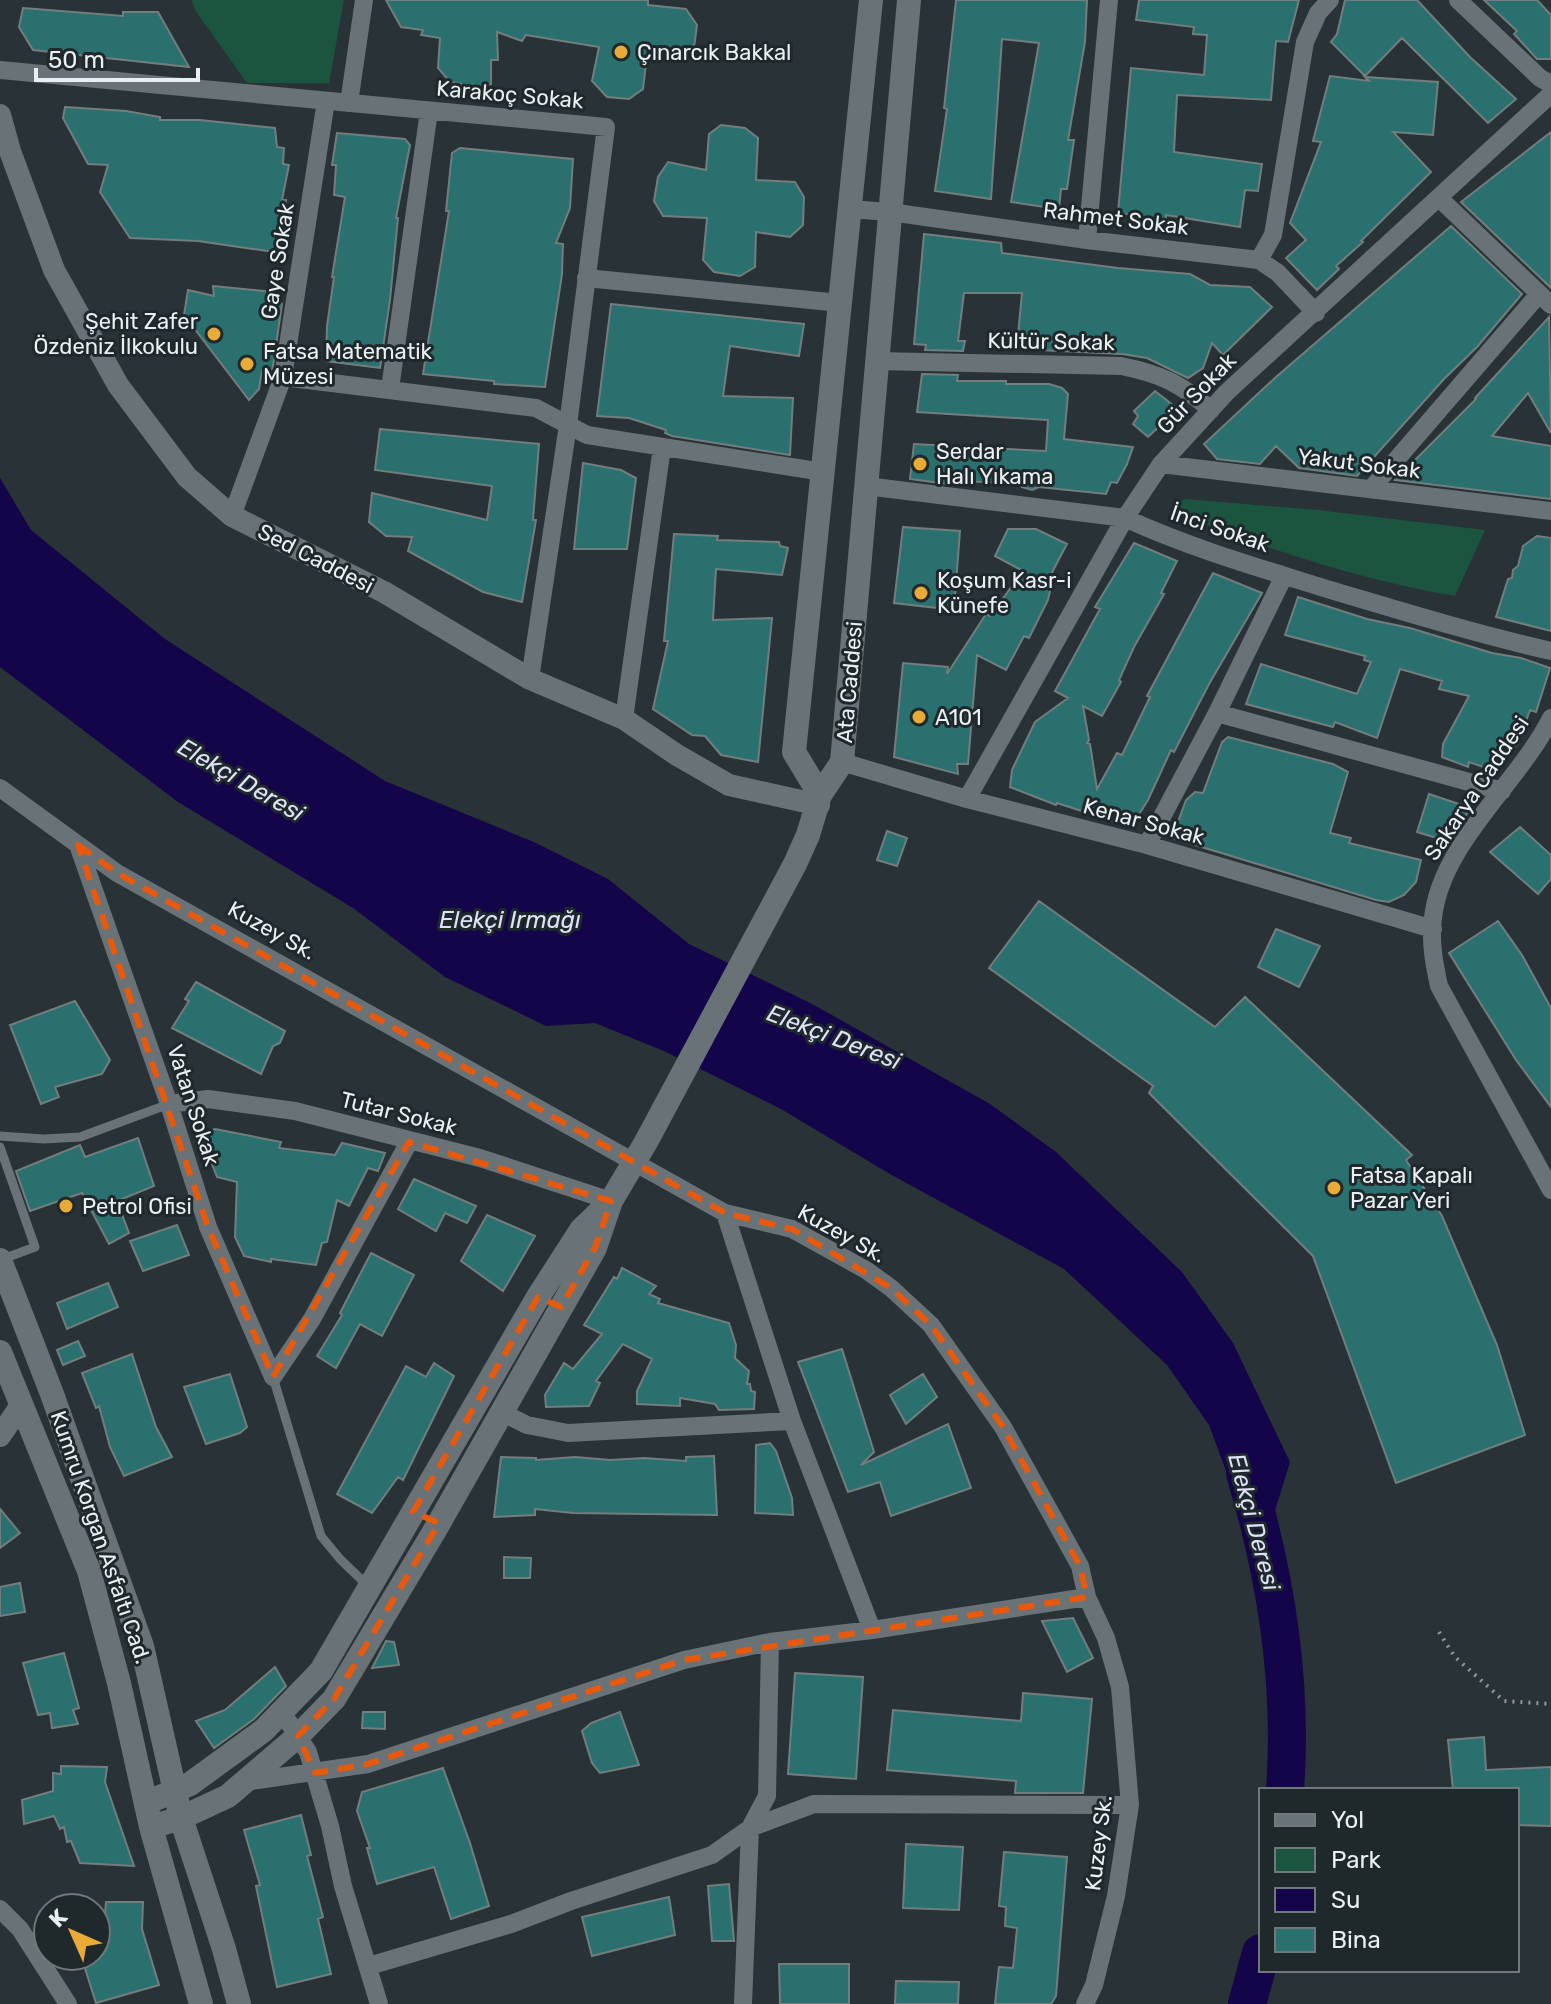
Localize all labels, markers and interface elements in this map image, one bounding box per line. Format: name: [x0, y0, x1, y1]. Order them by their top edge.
scale bar: [36, 32, 198, 82]
place label: Çınarcık Bakkal: [637, 39, 791, 66]
marker: Çınarcık Bakkal: [612, 43, 630, 61]
text: 50 m: [48, 46, 105, 74]
street label: Karakoç Sokak: [435, 75, 585, 114]
street label: Rahmet Sokak: [1041, 196, 1191, 241]
street label: Gaye Sokak: [255, 200, 300, 321]
place label: Şehit Zafer Özdeniz İlkokulu: [33, 308, 199, 360]
marker: Şehit Zafer Özdeniz İlkokulu: [205, 325, 223, 343]
street label: Kültür Sokak: [987, 327, 1116, 356]
place label: Fatsa Matematik Müzesi: [263, 338, 433, 390]
street label: Gür Sokak: [1151, 347, 1242, 440]
marker: Fatsa Matematik Müzesi: [238, 355, 256, 373]
place label: Serdar Halı Yıkama: [936, 438, 1053, 490]
street label: Yakut Sokak: [1296, 443, 1423, 485]
marker: Serdar Halı Yıkama: [911, 455, 929, 473]
street label: İnci Sokak: [1167, 499, 1274, 558]
street label: Sed Caddesi: [253, 518, 378, 599]
place label: Koşum Kasr-i Künefe: [937, 567, 1072, 619]
marker: Koşum Kasr-i Künefe: [912, 584, 930, 602]
street label: Ata Caddesi: [831, 620, 868, 744]
place label: A101: [935, 704, 982, 731]
marker: A101: [910, 708, 928, 726]
street label: Sakarya Caddesi: [1418, 711, 1535, 866]
water label: Elekçi Deresi: [173, 733, 310, 828]
street label: Kenar Sokak: [1080, 792, 1208, 851]
street label: Kuzey Sk.: [223, 895, 320, 966]
water label: Elekçi Irmağı: [439, 906, 581, 934]
water label: Elekçi Deresi: [763, 999, 906, 1076]
street label: Vatan Sokak: [161, 1041, 226, 1170]
street label: Tutar Sokak: [338, 1086, 461, 1141]
place label: Fatsa Kapalı Pazar Yeri: [1350, 1162, 1473, 1214]
marker: Fatsa Kapalı Pazar Yeri: [1325, 1179, 1343, 1197]
place label: Petrol Ofisi: [82, 1193, 192, 1220]
marker: Petrol Ofisi: [57, 1197, 75, 1215]
street label: Kuzey Sk.: [793, 1198, 890, 1269]
street label: Kumru Korgan Asfaltı Cad.: [44, 1407, 157, 1667]
water label: Elekçi Deresi: [1222, 1450, 1286, 1595]
legend: [1259, 1788, 1519, 1972]
street label: Kuzey Sk.: [1079, 1794, 1118, 1893]
text: Yol: [1331, 1806, 1364, 1834]
text: Park: [1331, 1846, 1382, 1874]
text: Su: [1331, 1886, 1360, 1914]
north arrow: [32, 1892, 112, 1972]
text: K: [44, 1903, 73, 1933]
text: Bina: [1331, 1926, 1381, 1954]

